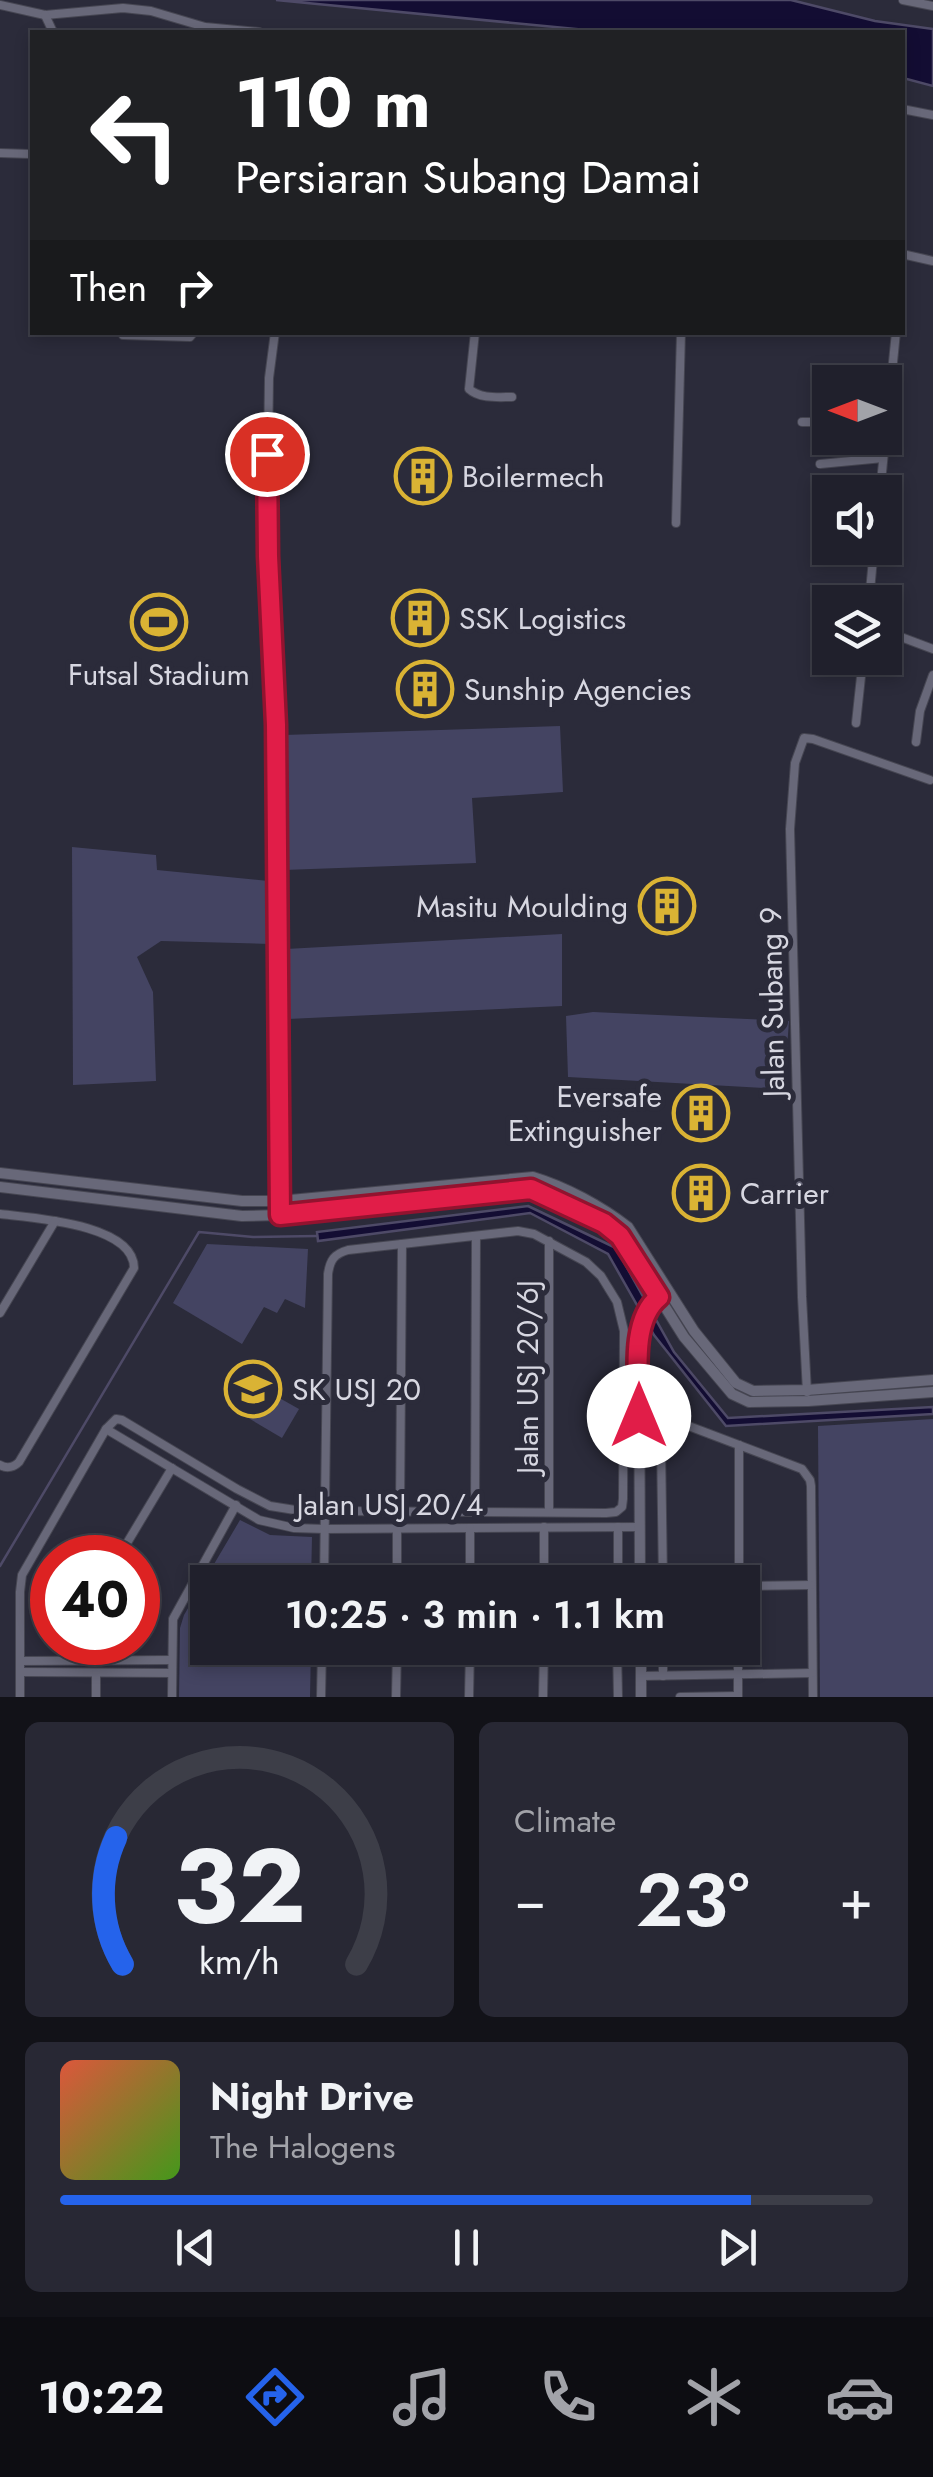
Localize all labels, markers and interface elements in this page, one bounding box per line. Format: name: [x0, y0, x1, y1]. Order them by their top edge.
text: 110 m: [235, 52, 431, 153]
icon: left: [70, 70, 200, 200]
text: Persiaran Subang Damai: [235, 145, 702, 210]
text: Then: [70, 260, 147, 315]
icon: right: [167, 260, 222, 315]
north arrow: [812, 365, 902, 455]
map controls: [812, 365, 902, 675]
pin: [225, 412, 310, 497]
icon: arrive: [240, 427, 295, 482]
building icon: Boilermech: [393, 446, 453, 506]
place label: Boilermech: [462, 455, 605, 498]
button: sound: [812, 475, 902, 565]
button: layers: [812, 585, 902, 675]
building icon: SSK Logistics: [390, 588, 450, 648]
sports icon: Futsal Stadium: [129, 592, 189, 652]
place label: SSK Logistics: [459, 597, 626, 640]
place label: Futsal Stadium: [68, 653, 250, 696]
building icon: Sunship Agencies: [395, 659, 455, 719]
place label: Sunship Agencies: [464, 668, 691, 711]
building icon: Masitu Moulding: [637, 876, 697, 936]
place label: Masitu Moulding: [416, 885, 628, 928]
street label: Jalan Subang 9: [749, 906, 795, 1102]
place label: Eversafe Extinguisher: [508, 1075, 663, 1152]
building icon: Eversafe Extinguisher: [671, 1083, 731, 1143]
building icon: Carrier: [671, 1163, 731, 1223]
place label: Carrier: [740, 1172, 830, 1215]
street label: Jalan USJ 20/6J: [506, 1280, 549, 1478]
school or university icon: SK USJ 20: [223, 1359, 283, 1419]
position arrow: [587, 1364, 691, 1468]
place label: SK USJ 20: [292, 1368, 421, 1411]
street label: Jalan USJ 20/4: [292, 1483, 484, 1526]
speed limit sign: 40: [30, 1535, 160, 1665]
text: 10:25 · 3 min · 1.1 km: [285, 1587, 665, 1642]
text: Climate: [514, 1798, 616, 1844]
text: 32: [173, 1811, 306, 1961]
text: 23°: [636, 1846, 750, 1954]
text: −: [514, 1860, 546, 1940]
text: +: [839, 1860, 873, 1940]
text: km/h: [199, 1936, 280, 1987]
text: Night Drive: [210, 2069, 414, 2124]
text: The Halogens: [210, 2124, 395, 2170]
icon: previous: [168, 2220, 223, 2275]
icon: pause: [439, 2220, 494, 2275]
icon: next: [710, 2220, 765, 2275]
icon: directions: [240, 2362, 310, 2432]
icon: music: [387, 2362, 457, 2432]
icon: phone: [533, 2362, 603, 2432]
icon: climate: [679, 2362, 749, 2432]
icon: car: [825, 2362, 895, 2432]
text: 10:22: [38, 2365, 164, 2430]

